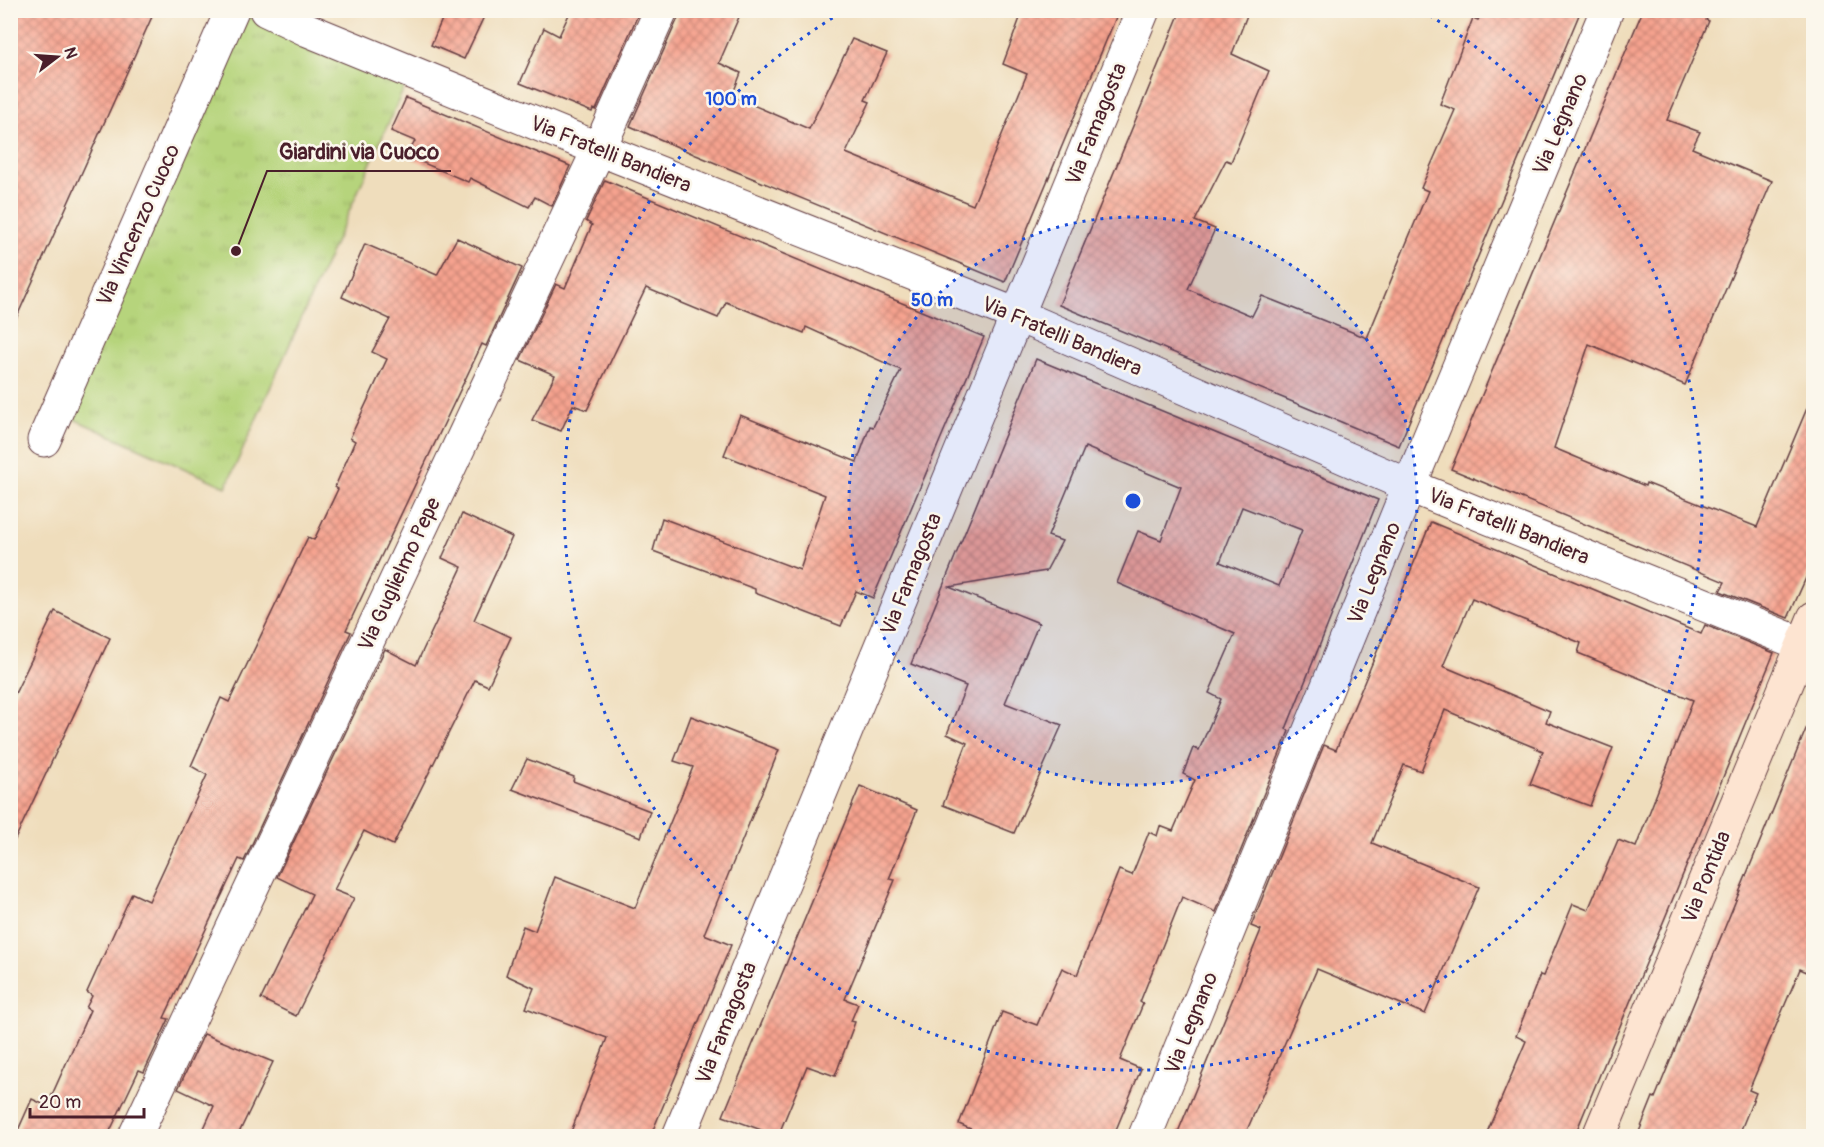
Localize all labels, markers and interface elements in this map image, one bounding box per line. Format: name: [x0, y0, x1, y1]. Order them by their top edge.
north arrow: [27, 27, 87, 87]
text: N: [59, 45, 82, 61]
street label: Via Famagosta: [1060, 59, 1133, 189]
street label: Via Legnano: [1527, 69, 1594, 179]
text: 100 m: [705, 88, 757, 111]
street label: Via Fratelli Bandiera: [526, 110, 695, 199]
callout: Giardini via Cuoco: [267, 131, 451, 171]
text: Giardini via Cuoco: [279, 138, 439, 166]
street label: Via Vincenzo Cuoco: [91, 140, 186, 310]
text: 50 m: [911, 289, 953, 312]
street label: Via Fratelli Bandiera: [978, 291, 1146, 382]
street label: Via Fratelli Bandiera: [1424, 482, 1593, 571]
centre of rings: [1123, 491, 1143, 511]
street label: Via Guglielmo Pepe: [352, 492, 447, 655]
street label: Via Famagosta: [875, 509, 948, 639]
street label: Via Legnano: [1342, 518, 1407, 628]
street label: Via Pontida: [1676, 827, 1737, 927]
street label: Via Famagosta: [690, 958, 763, 1088]
street label: Via Legnano: [1159, 968, 1224, 1078]
scale bar: [30, 1081, 144, 1119]
text: 20 m: [39, 1091, 81, 1114]

